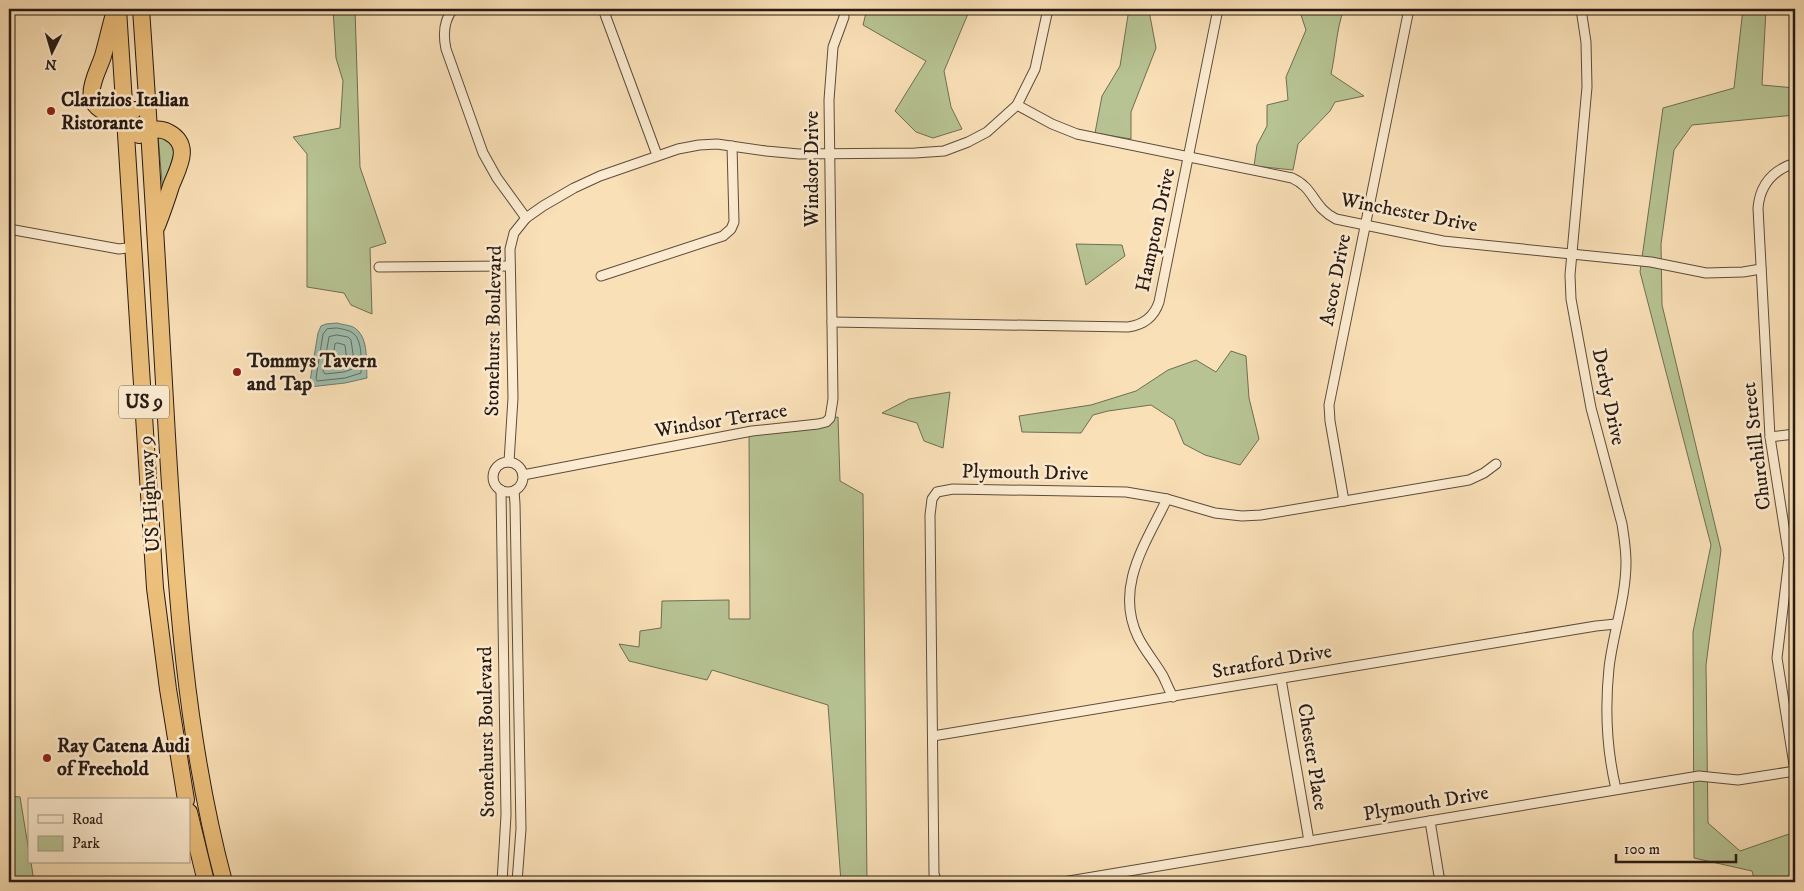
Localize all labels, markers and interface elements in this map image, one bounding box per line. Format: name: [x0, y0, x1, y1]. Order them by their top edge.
north arrow: [28, 28, 78, 78]
text: N: [44, 54, 57, 73]
place label: Clarizios Italian Ristorante: [61, 88, 189, 136]
marker: Clarizios Italian Ristorante: [45, 105, 57, 117]
street label: Windsor Drive: [800, 111, 825, 228]
street label: Hampton Drive: [1131, 166, 1181, 294]
street label: Winchester Drive: [1338, 187, 1480, 239]
street label: Ascot Drive: [1315, 232, 1357, 328]
street label: Stonehurst Boulevard: [480, 245, 508, 417]
street label: Derby Drive: [1586, 346, 1630, 448]
place label: Tommys Tavern and Tap: [246, 349, 377, 397]
marker: Tommys Tavern and Tap: [231, 366, 243, 378]
street label: Churchill Street: [1737, 381, 1777, 511]
road number: US 9: [119, 386, 169, 418]
street label: Windsor Terrace: [652, 398, 789, 444]
street label: US Highway 9: [133, 435, 167, 553]
street label: Plymouth Drive: [961, 459, 1089, 487]
street label: Stratford Drive: [1210, 639, 1334, 685]
street label: Stonehurst Boulevard: [473, 646, 501, 818]
street label: Chester Place: [1291, 702, 1333, 812]
place label: Ray Catena Audi of Freehold: [57, 734, 190, 782]
marker: Ray Catena Audi of Freehold: [41, 752, 53, 764]
street label: Plymouth Drive: [1361, 781, 1491, 827]
legend: [28, 798, 190, 864]
text: Road: [72, 810, 104, 829]
scale bar: [1616, 831, 1736, 863]
text: Park: [72, 834, 101, 853]
text: 100 m: [1624, 840, 1660, 859]

